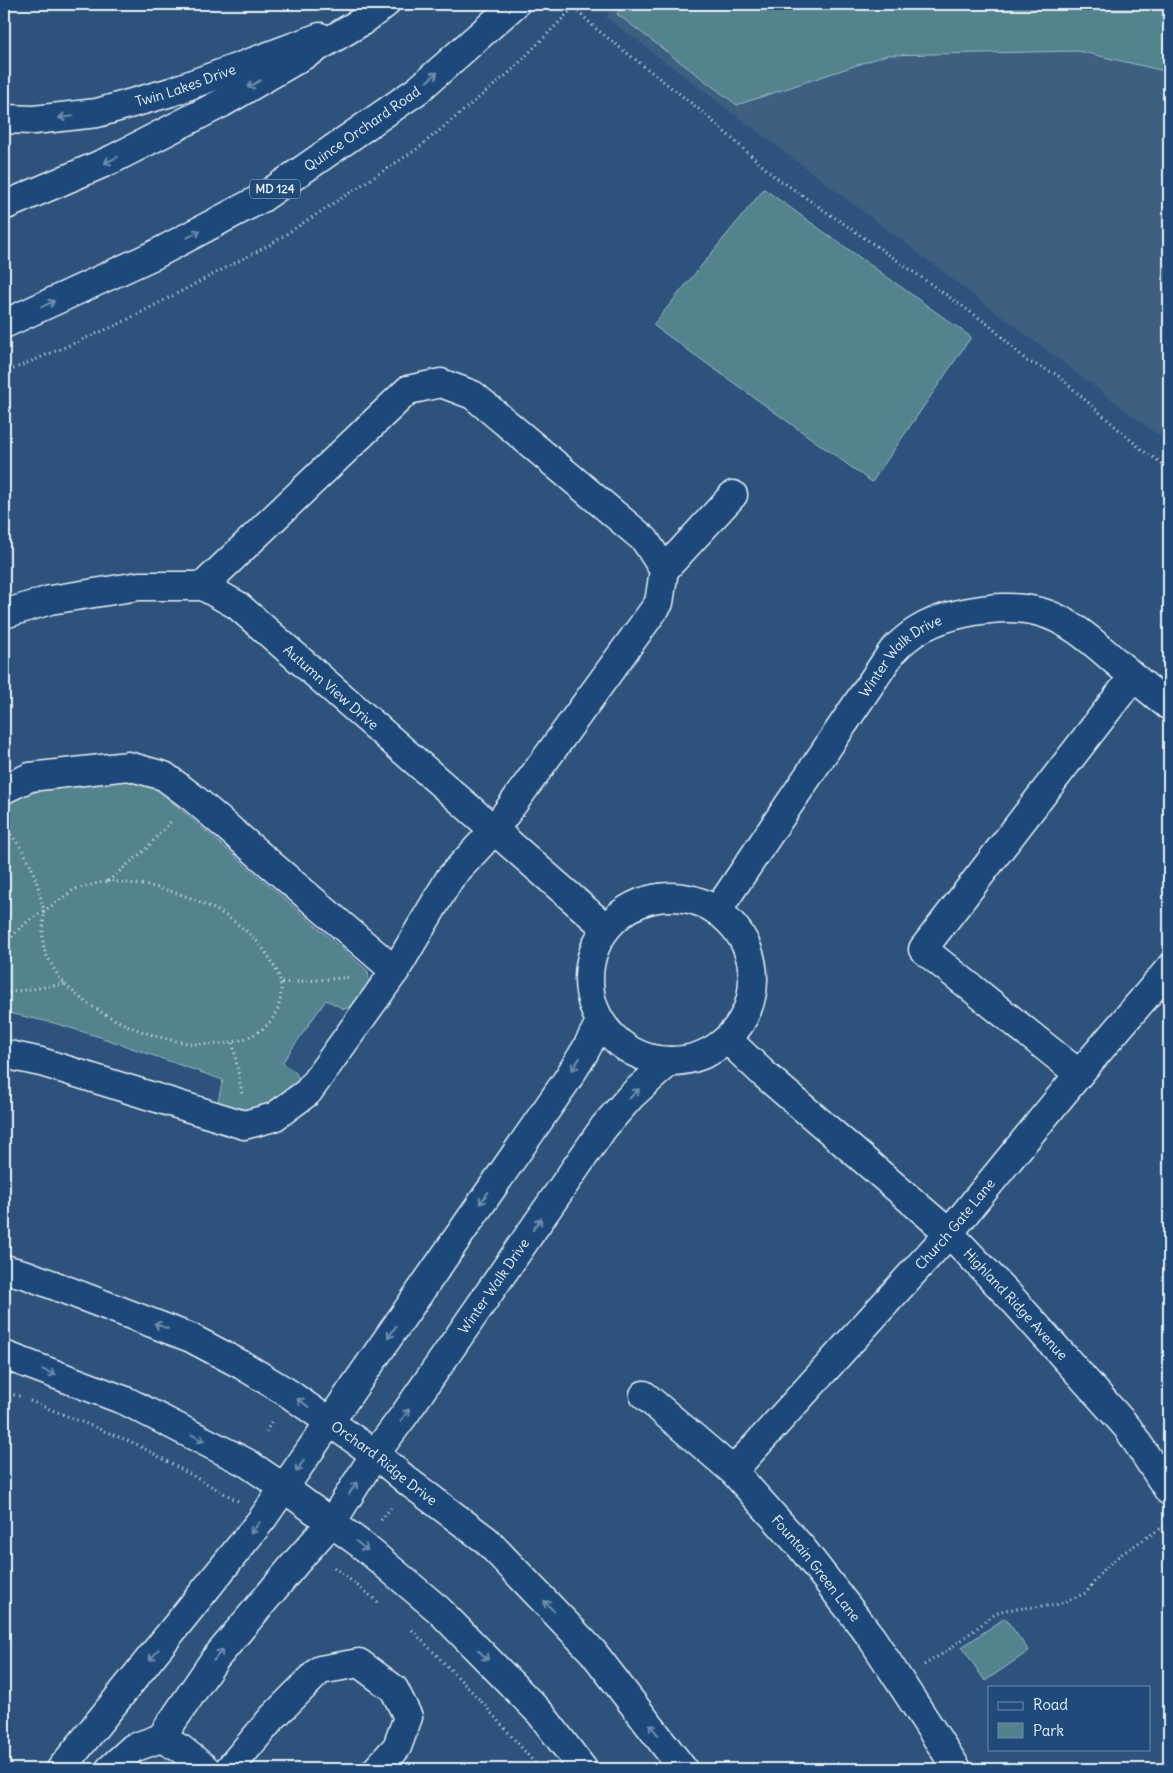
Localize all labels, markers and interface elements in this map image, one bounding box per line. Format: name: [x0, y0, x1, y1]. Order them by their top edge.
street label: Twin Lakes Drive: [133, 60, 238, 111]
one-way arrow: [425, 72, 438, 83]
one-way arrow: [248, 80, 262, 90]
street label: Quince Orchard Road: [301, 82, 424, 175]
one-way arrow: [58, 112, 74, 122]
one-way arrow: [104, 156, 119, 165]
road number: MD 124: [250, 180, 300, 198]
one-way arrow: [187, 229, 202, 239]
one-way arrow: [40, 299, 55, 308]
street label: Winter Walk Drive: [855, 611, 944, 701]
street label: Autumn View Drive: [280, 641, 382, 734]
one-way arrow: [571, 1057, 581, 1071]
one-way arrow: [628, 1088, 640, 1100]
street label: Church Gate Lane: [911, 1175, 999, 1274]
one-way arrow: [479, 1191, 489, 1205]
one-way arrow: [532, 1217, 542, 1231]
street label: Winter Walk Drive: [454, 1235, 533, 1337]
street label: Highland Ridge Avenue: [960, 1245, 1072, 1364]
one-way arrow: [154, 1321, 169, 1330]
one-way arrow: [387, 1325, 397, 1339]
one-way arrow: [41, 1368, 56, 1377]
one-way arrow: [297, 1398, 311, 1408]
one-way arrow: [399, 1409, 410, 1422]
street label: Orchard Ridge Drive: [327, 1417, 441, 1509]
one-way arrow: [190, 1433, 205, 1443]
one-way arrow: [294, 1458, 304, 1472]
one-way arrow: [348, 1481, 359, 1495]
street label: Fountain Green Lane: [768, 1511, 865, 1625]
one-way arrow: [250, 1521, 261, 1534]
one-way arrow: [356, 1540, 369, 1551]
one-way arrow: [543, 1600, 555, 1613]
one-way arrow: [148, 1648, 159, 1661]
one-way arrow: [213, 1649, 224, 1662]
one-way arrow: [477, 1649, 489, 1661]
legend: [988, 1686, 1150, 1750]
text: Road: [1033, 1695, 1068, 1714]
text: Park: [1033, 1721, 1064, 1740]
one-way arrow: [649, 1724, 660, 1737]

